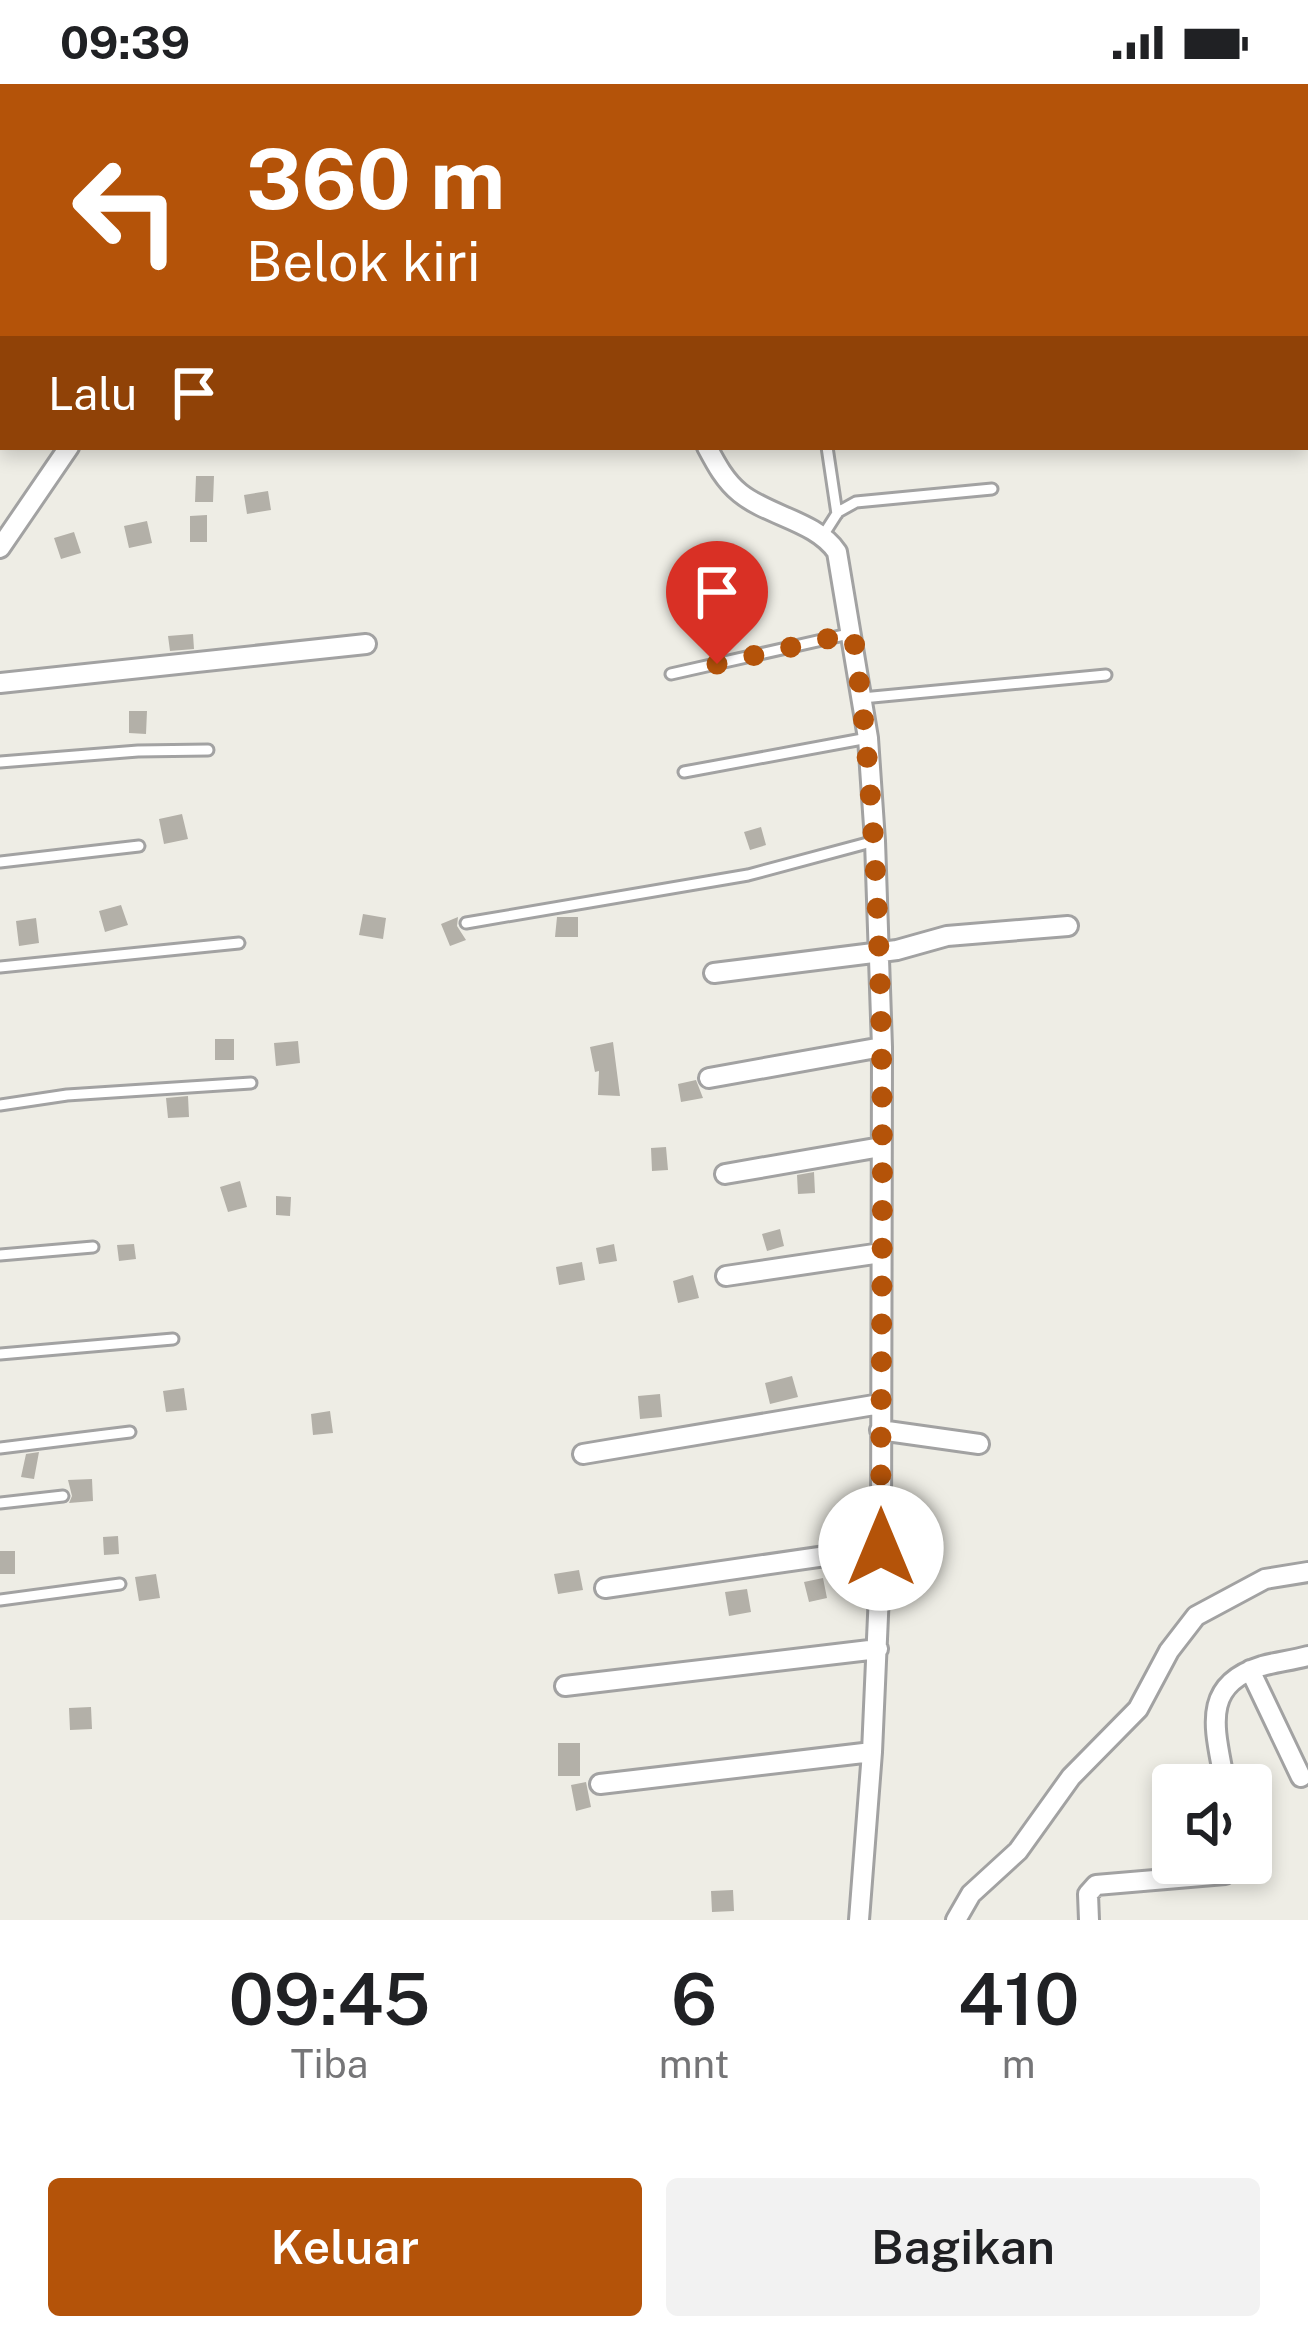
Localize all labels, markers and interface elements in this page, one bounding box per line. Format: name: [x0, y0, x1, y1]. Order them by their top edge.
text: 09:39: [60, 16, 190, 69]
text: 360 m: [246, 129, 505, 228]
icon: left: [48, 132, 204, 288]
text: Belok kiri: [246, 230, 481, 293]
icon: arrive: [161, 360, 227, 426]
text: Lalu: [48, 367, 137, 420]
pin: [666, 541, 768, 664]
icon: arrive: [684, 559, 750, 625]
position arrow: [818, 1485, 944, 1611]
map controls: [1152, 1764, 1272, 1884]
button: sound: [1152, 1764, 1272, 1884]
text: 09:45: [228, 1957, 430, 2041]
text: 6: [671, 1957, 717, 2041]
text: 410: [958, 1957, 1080, 2041]
text: Tiba: [291, 2041, 368, 2087]
text: mnt: [659, 2041, 729, 2087]
text: m: [1002, 2041, 1036, 2087]
button: Keluar: [48, 2178, 642, 2316]
button: Bagikan: [666, 2178, 1260, 2316]

